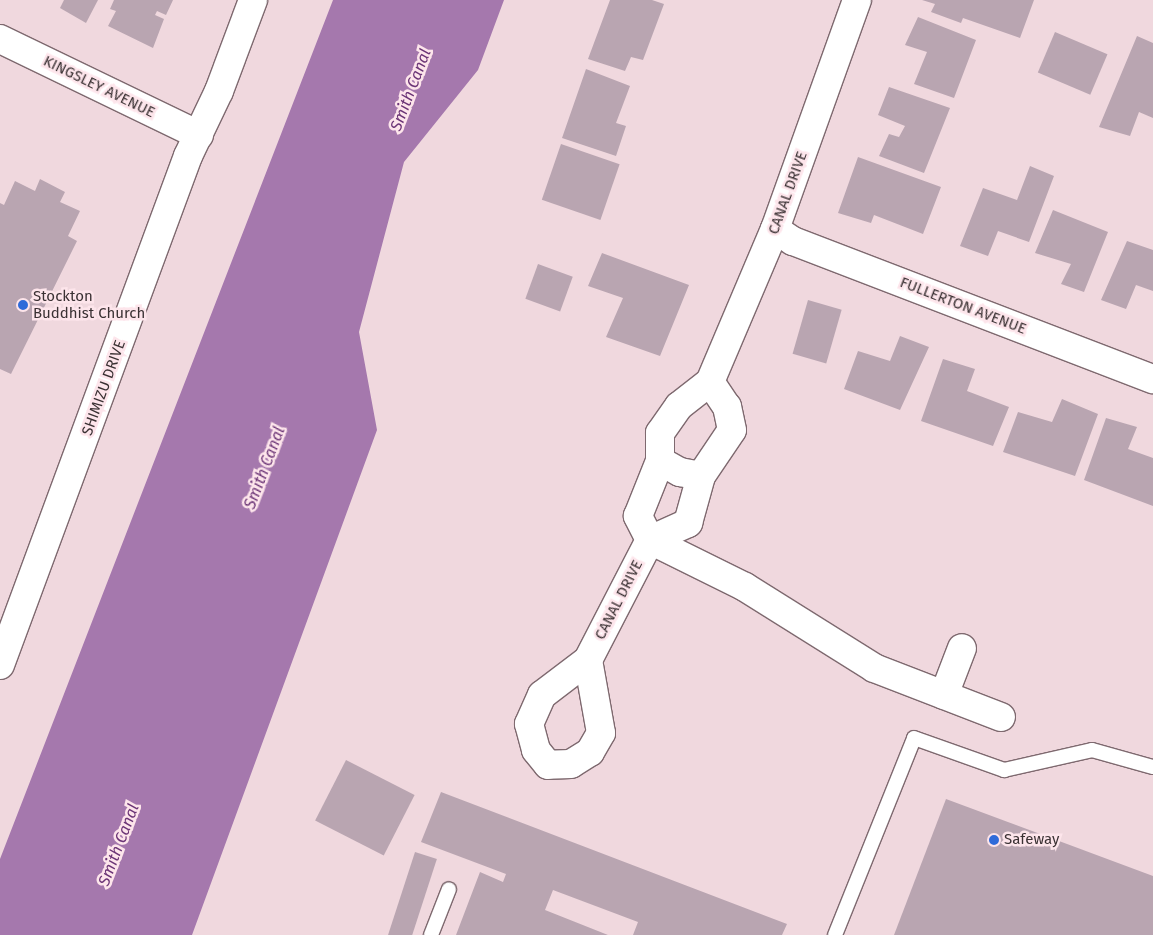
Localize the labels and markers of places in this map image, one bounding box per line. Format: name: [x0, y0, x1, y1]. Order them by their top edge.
place label: Stockton Buddhist Church: [33, 287, 145, 322]
marker: Stockton Buddhist Church: [17, 299, 29, 311]
place label: Safeway: [1004, 831, 1059, 849]
marker: Safeway: [988, 834, 1000, 846]

